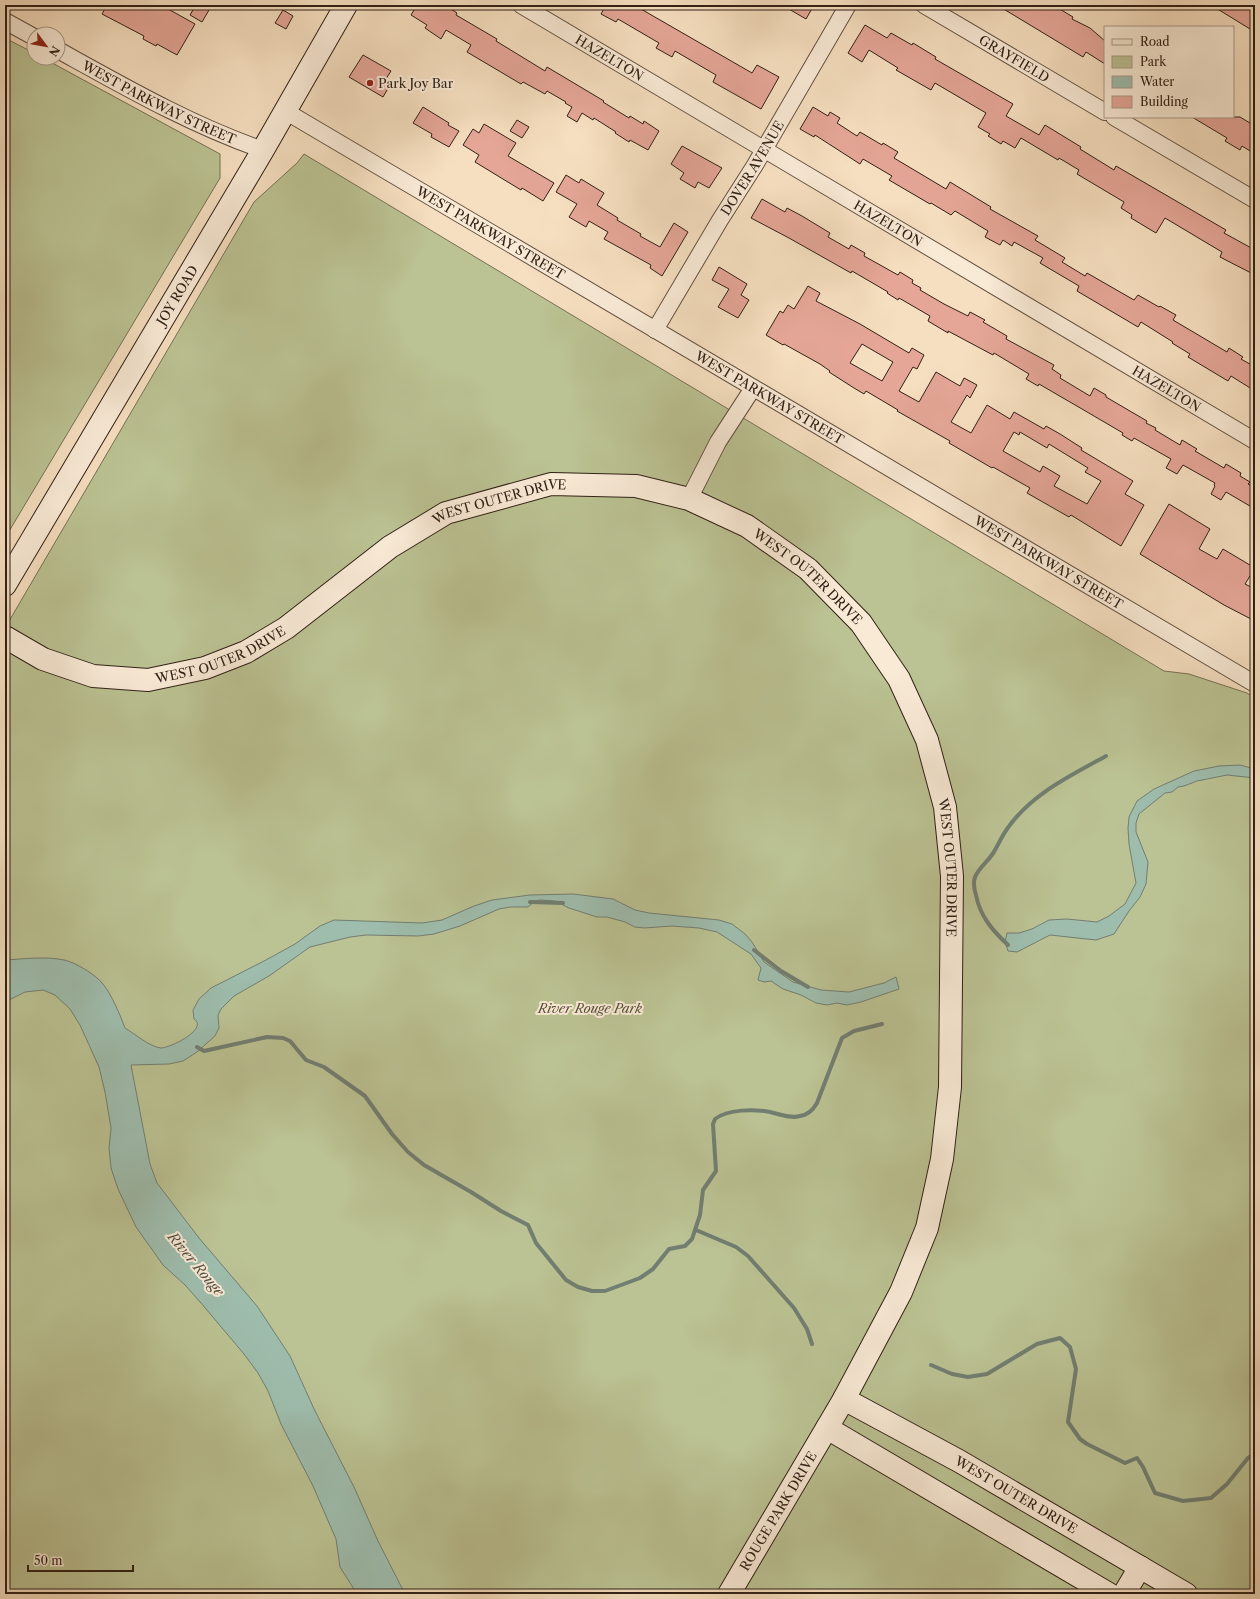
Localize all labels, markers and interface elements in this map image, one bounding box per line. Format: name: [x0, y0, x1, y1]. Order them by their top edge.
north arrow: [26, 26, 66, 66]
legend: [1104, 26, 1234, 118]
street label: HAZELTON: [572, 31, 647, 84]
street label: GRAYFIELD: [976, 31, 1053, 85]
text: Road: [1140, 34, 1170, 49]
text: N: [46, 44, 63, 59]
text: Park: [1140, 54, 1167, 69]
street label: WEST PARKWAY STREET: [79, 57, 239, 147]
text: Water: [1139, 74, 1174, 89]
place label: Park Joy Bar: [378, 75, 454, 91]
marker: Park Joy Bar: [365, 78, 375, 88]
text: Building: [1140, 94, 1188, 109]
street label: DOVER AVENUE: [717, 118, 787, 218]
street label: WEST PARKWAY STREET: [413, 182, 568, 283]
street label: HAZELTON: [851, 197, 926, 250]
street label: JOY ROAD: [152, 262, 201, 330]
street label: WEST PARKWAY STREET: [692, 347, 847, 448]
street label: HAZELTON: [1130, 362, 1204, 415]
street label: WEST OUTER DRIVE: [429, 476, 567, 528]
street label: WEST PARKWAY STREET: [971, 512, 1126, 612]
street label: WEST OUTER DRIVE: [750, 525, 866, 628]
street label: WEST OUTER DRIVE: [153, 622, 288, 686]
street label: WEST OUTER DRIVE: [935, 796, 960, 937]
park label: River Rouge Park: [537, 1000, 642, 1016]
water label: River Rouge: [163, 1228, 229, 1301]
street label: ROUGE PARK DRIVE: [736, 1448, 820, 1574]
street label: WEST OUTER DRIVE: [951, 1452, 1080, 1537]
scale bar: [28, 1547, 133, 1573]
text: 50 m: [34, 1553, 63, 1568]

